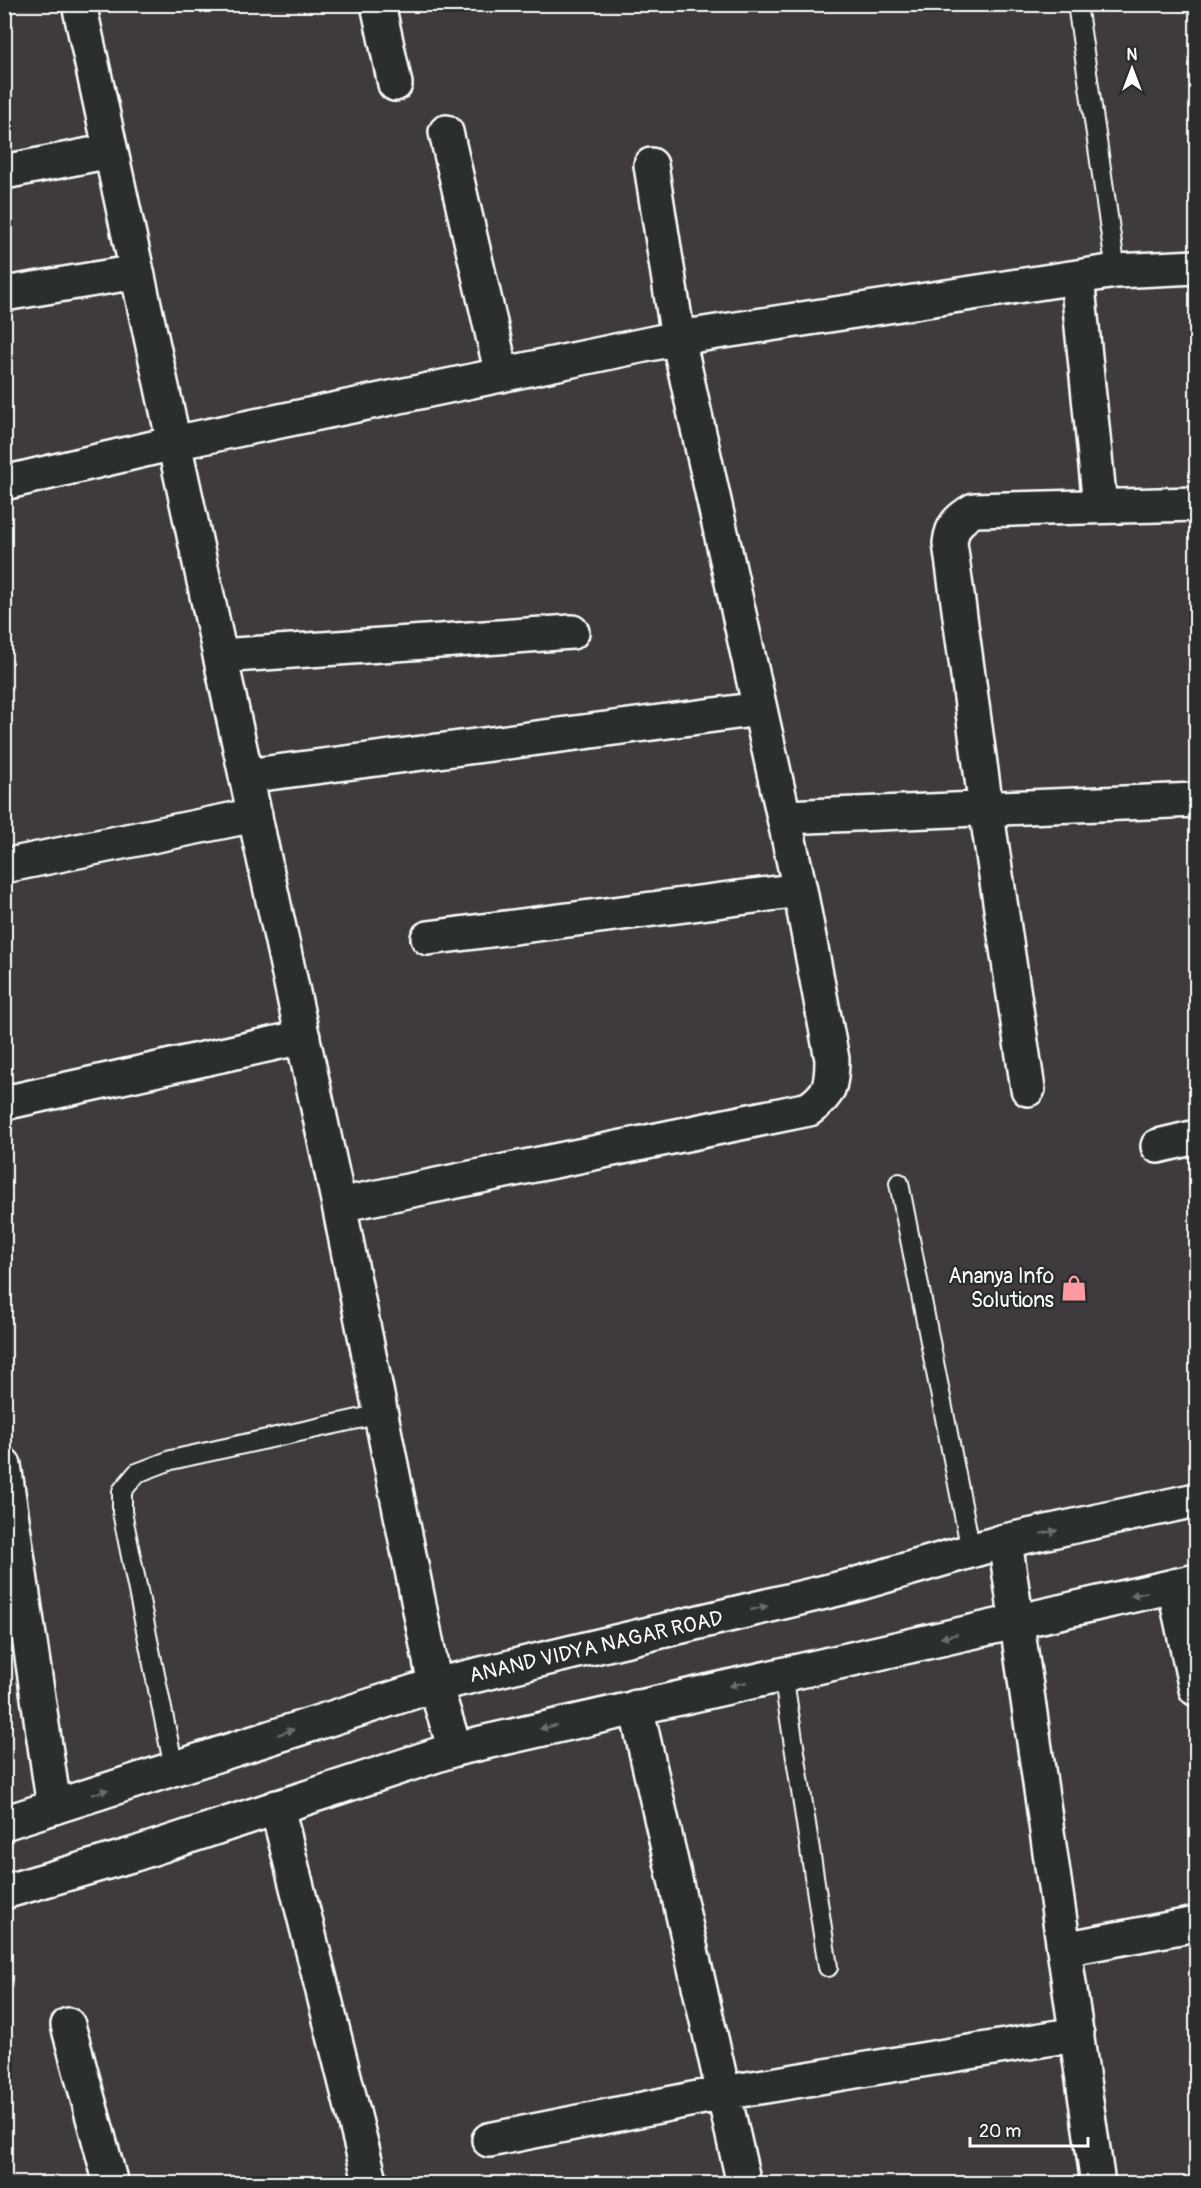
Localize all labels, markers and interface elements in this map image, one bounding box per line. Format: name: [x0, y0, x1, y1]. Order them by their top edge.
north arrow: [1102, 39, 1162, 99]
text: N: [1127, 45, 1138, 65]
place label: Ananya Info Solutions: [948, 1263, 1055, 1314]
shop icon: Ananya Info Solutions: [1059, 1273, 1089, 1303]
one-way arrow: [1039, 1527, 1058, 1536]
one-way arrow: [1130, 1590, 1149, 1599]
one-way arrow: [749, 1603, 768, 1613]
street label: ANAND VIDYA NAGAR ROAD: [466, 1605, 726, 1689]
one-way arrow: [940, 1632, 958, 1642]
one-way arrow: [729, 1680, 748, 1689]
one-way arrow: [539, 1723, 557, 1733]
one-way arrow: [277, 1727, 295, 1737]
one-way arrow: [91, 1787, 109, 1796]
scale bar: [970, 2110, 1088, 2148]
text: 20 m: [979, 2120, 1021, 2143]

